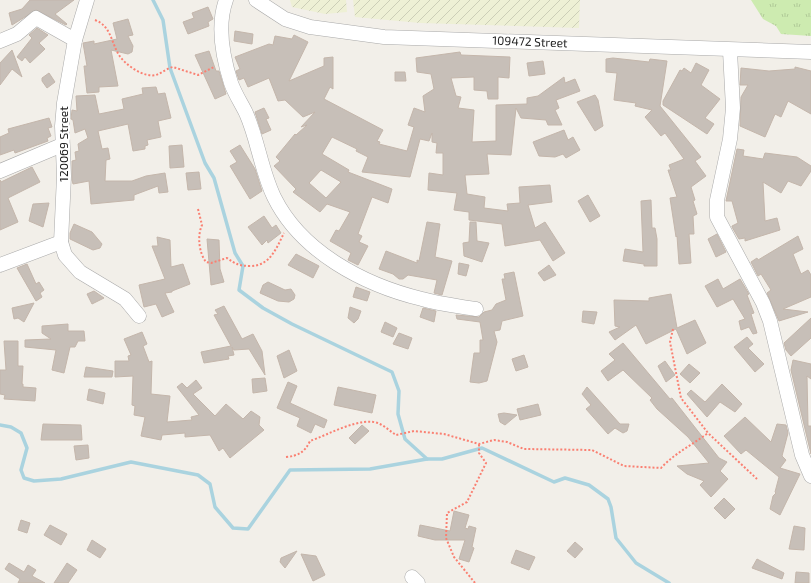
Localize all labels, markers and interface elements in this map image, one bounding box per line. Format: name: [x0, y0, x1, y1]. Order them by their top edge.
street label: 109472 Street: [492, 33, 568, 49]
street label: 120069 Street: [56, 106, 70, 182]

